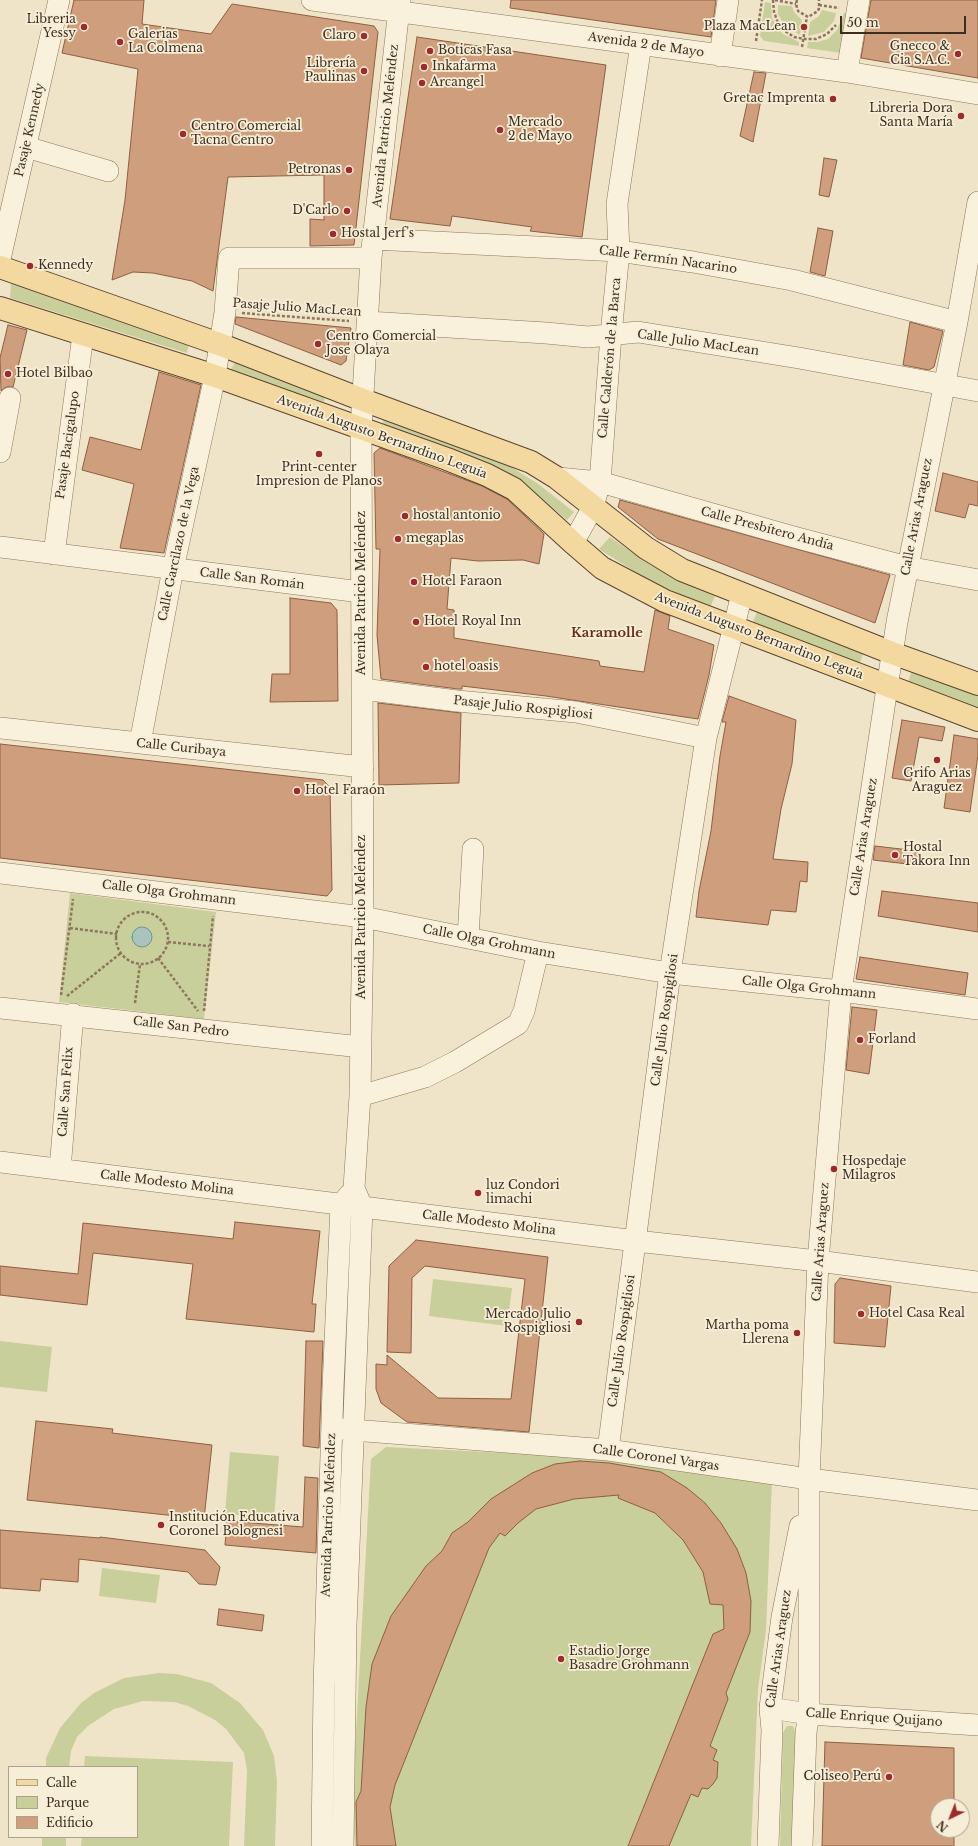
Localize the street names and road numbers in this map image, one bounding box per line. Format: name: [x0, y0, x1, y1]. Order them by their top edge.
street label: Avenida 2 de Mayo: [587, 30, 705, 60]
street label: Avenida Patricio Meléndez: [370, 44, 402, 208]
street label: Pasaje Kennedy: [12, 82, 48, 178]
street label: Calle Fermín Nacarino: [598, 243, 738, 277]
street label: Calle Calderón de la Barca: [596, 277, 624, 439]
street label: Pasaje Julio MacLean: [232, 296, 362, 320]
street label: Calle Julio MacLean: [636, 327, 760, 359]
street label: Pasaje Bacigalupo: [53, 390, 83, 500]
street label: Avenida Augusto Bernardino Leguía: [275, 392, 489, 482]
street label: Calle Arias Araguez: [899, 457, 935, 577]
street label: Calle Garcilazo de la Vega: [156, 465, 202, 623]
street label: Calle Presbítero Andía: [699, 504, 835, 554]
street label: Avenida Patricio Meléndez: [355, 511, 369, 675]
street label: Calle San Román: [199, 565, 305, 593]
street label: Avenida Augusto Bernardino Leguía: [653, 589, 865, 683]
street label: Pasaje Julio Rospigliosi: [453, 694, 593, 722]
street label: Calle Curibaya: [135, 736, 227, 760]
street label: Calle Arias Araguez: [848, 777, 880, 897]
street label: Avenida Patricio Meléndez: [355, 835, 369, 999]
street label: Calle Olga Grohmann: [101, 878, 237, 908]
street label: Calle Olga Grohmann: [421, 922, 557, 962]
street label: Calle Julio Rospigliosi: [649, 953, 681, 1087]
street label: Calle Olga Grohmann: [741, 974, 877, 1002]
street label: Calle San Pedro: [132, 1014, 230, 1040]
street label: Calle San Felix: [56, 1046, 76, 1138]
street label: Calle Modesto Molina: [99, 1168, 235, 1198]
street label: Calle Arias Araguez: [810, 1182, 832, 1302]
street label: Calle Modesto Molina: [421, 1208, 557, 1238]
street label: Calle Julio Rospigliosi: [606, 1274, 638, 1408]
street label: Avenida Patricio Meléndez: [319, 1433, 339, 1597]
street label: Calle Coronel Vargas: [592, 1442, 720, 1474]
street label: Calle Arias Araguez: [764, 1589, 794, 1709]
street label: Calle Enrique Quijano: [805, 1706, 943, 1730]

